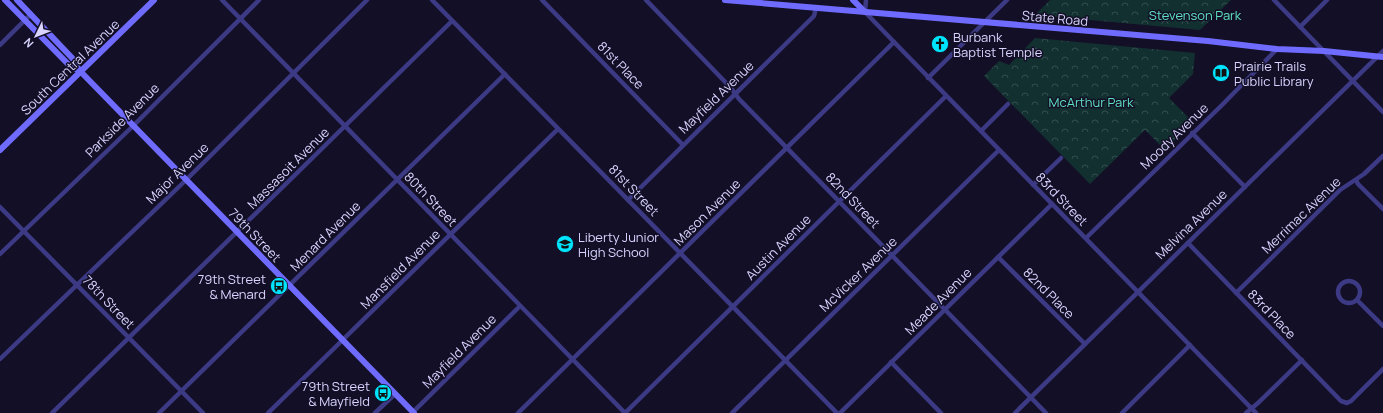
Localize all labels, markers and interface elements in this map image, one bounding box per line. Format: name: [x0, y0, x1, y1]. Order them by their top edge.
street label: State Road: [1021, 6, 1089, 30]
park label: Stevenson Park: [1149, 6, 1242, 24]
street label: South Central Avenue: [17, 15, 123, 119]
north arrow: [16, 16, 56, 56]
place label: Burbank Baptist Temple: [953, 28, 1043, 61]
church icon: Burbank Baptist Temple: [930, 34, 950, 54]
text: N: [20, 35, 37, 51]
street label: 81st Place: [594, 37, 649, 93]
street label: Mayfield Avenue: [675, 56, 758, 137]
place label: Prairie Trails Public Library: [1234, 57, 1314, 90]
library icon: Prairie Trails Public Library: [1211, 63, 1231, 83]
street label: Parkside Avenue: [81, 79, 163, 161]
park label: McArthur Park: [1049, 93, 1134, 111]
street label: Moody Avenue: [1136, 99, 1212, 173]
street label: Massasoit Avenue: [243, 123, 333, 213]
street label: Major Avenue: [142, 138, 213, 208]
street label: 81st Street: [605, 160, 663, 220]
street label: 80th Street: [400, 168, 462, 230]
street label: 82nd Street: [822, 168, 884, 232]
street label: 83rd Street: [1032, 168, 1092, 230]
street label: Merrimac Avenue: [1258, 172, 1345, 257]
street label: Mason Avenue: [670, 174, 745, 249]
street label: Melvina Avenue: [1151, 185, 1231, 263]
street label: Menard Avenue: [286, 197, 364, 275]
street label: 79th Street: [225, 204, 285, 266]
street label: Austin Avenue: [741, 210, 815, 284]
street label: Mansfield Avenue: [356, 225, 444, 313]
place label: Liberty Junior High School: [578, 228, 659, 261]
street label: McVicker Avenue: [815, 232, 901, 316]
school or university icon: Liberty Junior High School: [555, 234, 575, 254]
street label: Meade Avenue: [901, 263, 976, 338]
street label: 82nd Place: [1019, 263, 1079, 323]
place label: 79th Street & Menard: [198, 270, 266, 303]
street label: 78th Street: [79, 271, 139, 333]
bus stop icon: 79th Street & Menard: [269, 276, 289, 296]
street label: 83rd Place: [1244, 285, 1300, 343]
street label: Mayfield Avenue: [418, 310, 500, 392]
place label: 79th Street & Mayfield: [302, 377, 370, 410]
bus stop icon: 79th Street & Mayfield: [373, 383, 393, 403]

